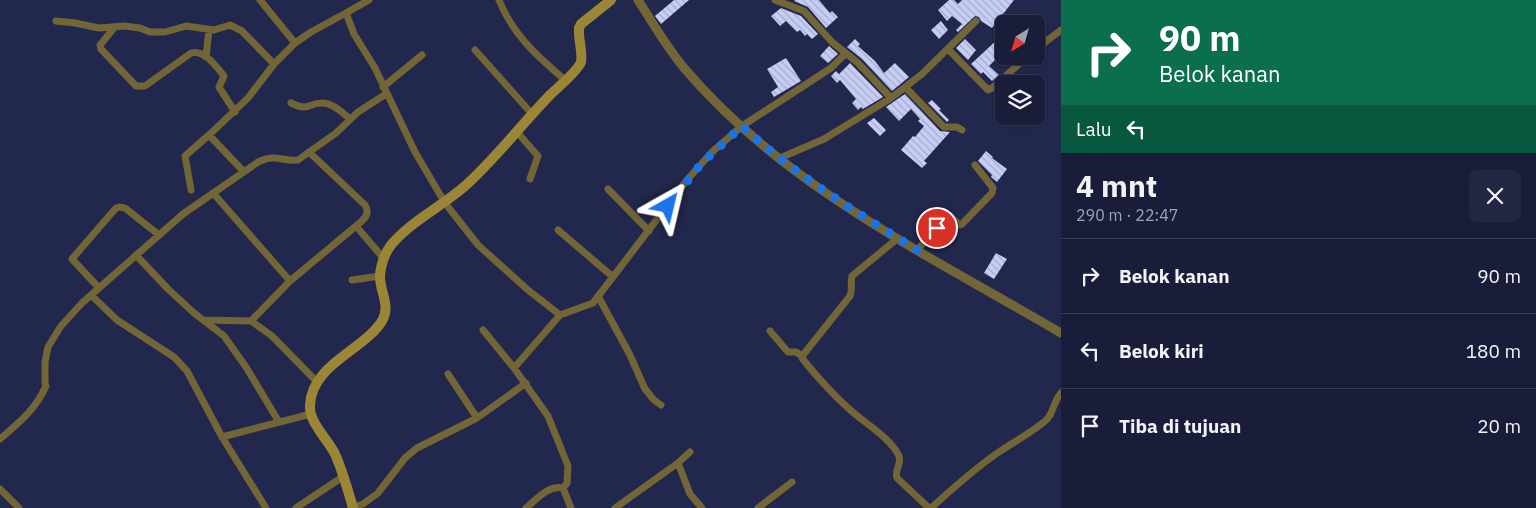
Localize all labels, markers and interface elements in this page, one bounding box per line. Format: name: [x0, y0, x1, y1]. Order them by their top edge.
north arrow: [995, 15, 1045, 65]
map controls: [995, 15, 1045, 125]
text: 90 m: [1159, 15, 1241, 61]
icon: right: [1076, 20, 1141, 85]
text: Belok kanan: [1159, 59, 1281, 88]
button: layers: [995, 75, 1045, 125]
icon: left: [1122, 115, 1150, 143]
text: Lalu: [1076, 117, 1112, 141]
text: 4 mnt: [1076, 166, 1157, 205]
button: close: [1469, 170, 1521, 222]
position arrow: [641, 179, 693, 231]
text: 290 m · 22:47: [1076, 205, 1178, 225]
pin: [916, 207, 958, 249]
icon: arrive: [923, 214, 951, 242]
icon: right: [1076, 262, 1104, 290]
text: Belok kanan: [1119, 264, 1230, 288]
text: 90 m: [1477, 264, 1521, 288]
icon: left: [1076, 337, 1104, 365]
text: Belok kiri: [1119, 339, 1204, 363]
text: 180 m: [1466, 339, 1521, 363]
icon: arrive: [1076, 412, 1104, 440]
text: Tiba di tujuan: [1119, 414, 1241, 438]
text: 20 m: [1477, 414, 1521, 438]

